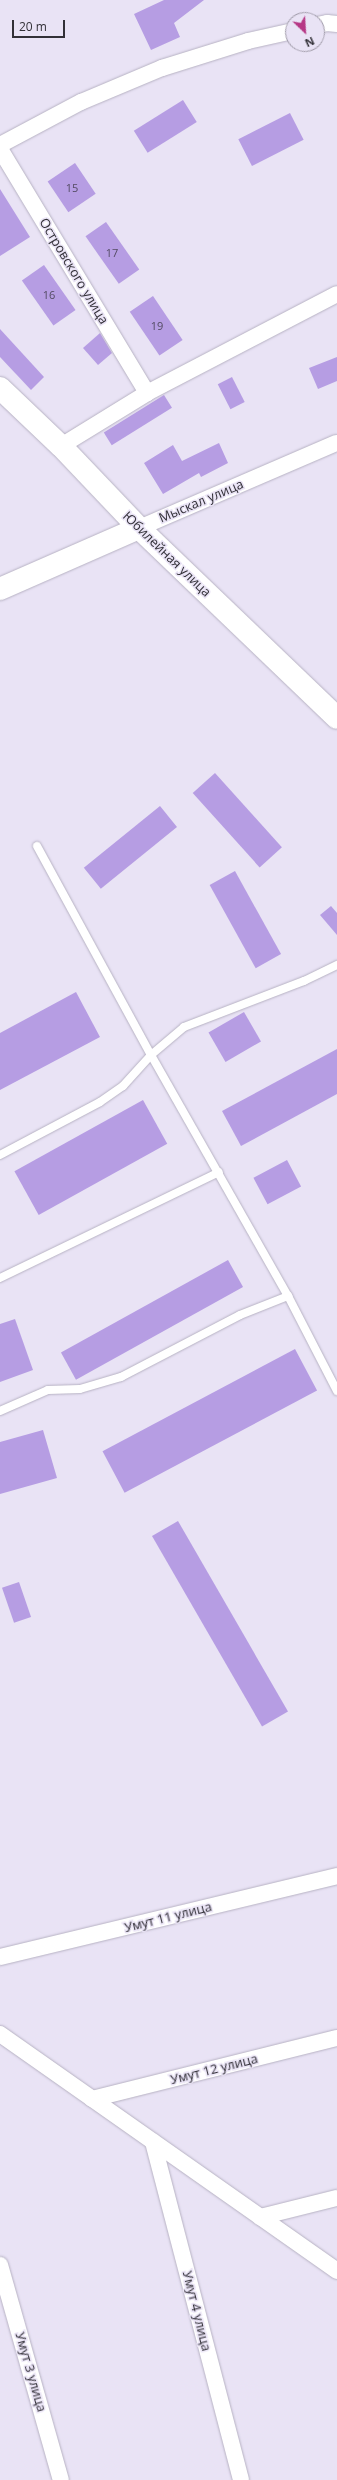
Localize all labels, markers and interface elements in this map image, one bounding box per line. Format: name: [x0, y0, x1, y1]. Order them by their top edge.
scale bar: [14, 12, 67, 38]
north arrow: [285, 12, 325, 52]
text: 20 m: [19, 18, 47, 35]
text: N: [303, 34, 317, 51]
house number: 15: [66, 181, 78, 195]
street label: Островского улица: [36, 215, 112, 327]
house number: 17: [106, 246, 118, 260]
house number: 16: [43, 288, 55, 302]
house number: 19: [151, 319, 163, 333]
street label: Мыскал улица: [156, 476, 246, 526]
street label: Юбилейная улица: [120, 508, 214, 600]
street label: Умут 11 улица: [123, 1899, 213, 1935]
street label: Умут 12 улица: [169, 2051, 259, 2087]
street label: Умут 4 улица: [180, 2269, 214, 2353]
street label: Умут 3 улица: [12, 2330, 50, 2414]

